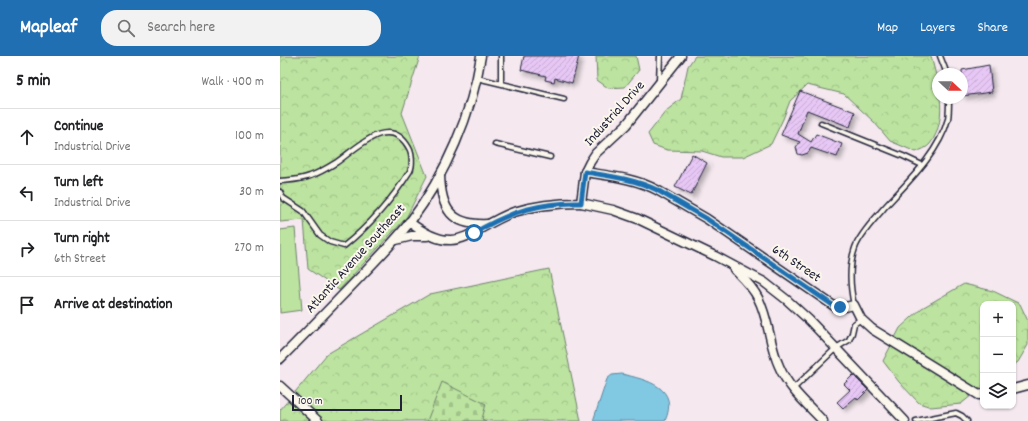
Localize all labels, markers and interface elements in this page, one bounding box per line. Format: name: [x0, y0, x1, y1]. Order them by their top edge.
search box: [101, 10, 381, 46]
text: Mapleaf: [20, 15, 77, 42]
icon: search: [115, 17, 137, 39]
text: Search here: [147, 17, 215, 39]
text: Map: [877, 18, 898, 38]
text: Layers: [920, 18, 955, 38]
text: Share: [977, 18, 1008, 38]
north arrow: [932, 68, 968, 104]
text: 5 min: [16, 70, 50, 94]
text: Walk · 400 m: [202, 73, 264, 92]
street label: Industrial Drive: [580, 77, 650, 151]
text: Continue: [54, 116, 103, 138]
icon: ahead: [16, 126, 38, 148]
text: 100 m: [235, 127, 264, 146]
text: Industrial Drive: [54, 138, 130, 157]
text: Turn left: [54, 172, 103, 194]
icon: left: [16, 182, 38, 204]
text: 30 m: [239, 183, 264, 202]
text: Industrial Drive: [54, 194, 130, 213]
street label: Atlantic Avenue Southeast: [301, 200, 411, 318]
route start: [465, 224, 483, 242]
text: Turn right: [54, 228, 110, 250]
icon: right: [16, 238, 38, 260]
text: 270 m: [234, 239, 264, 258]
street label: 6th Street: [767, 240, 825, 288]
text: 6th Street: [54, 250, 106, 269]
icon: arrive: [16, 294, 38, 316]
text: Arrive at destination: [54, 294, 172, 316]
route end: [831, 298, 849, 316]
map controls: [980, 301, 1016, 409]
button: +: [980, 301, 1016, 337]
button: −: [980, 337, 1016, 373]
button: layers: [980, 373, 1016, 409]
scale bar: [292, 393, 402, 412]
text: 100 m: [298, 394, 322, 410]

